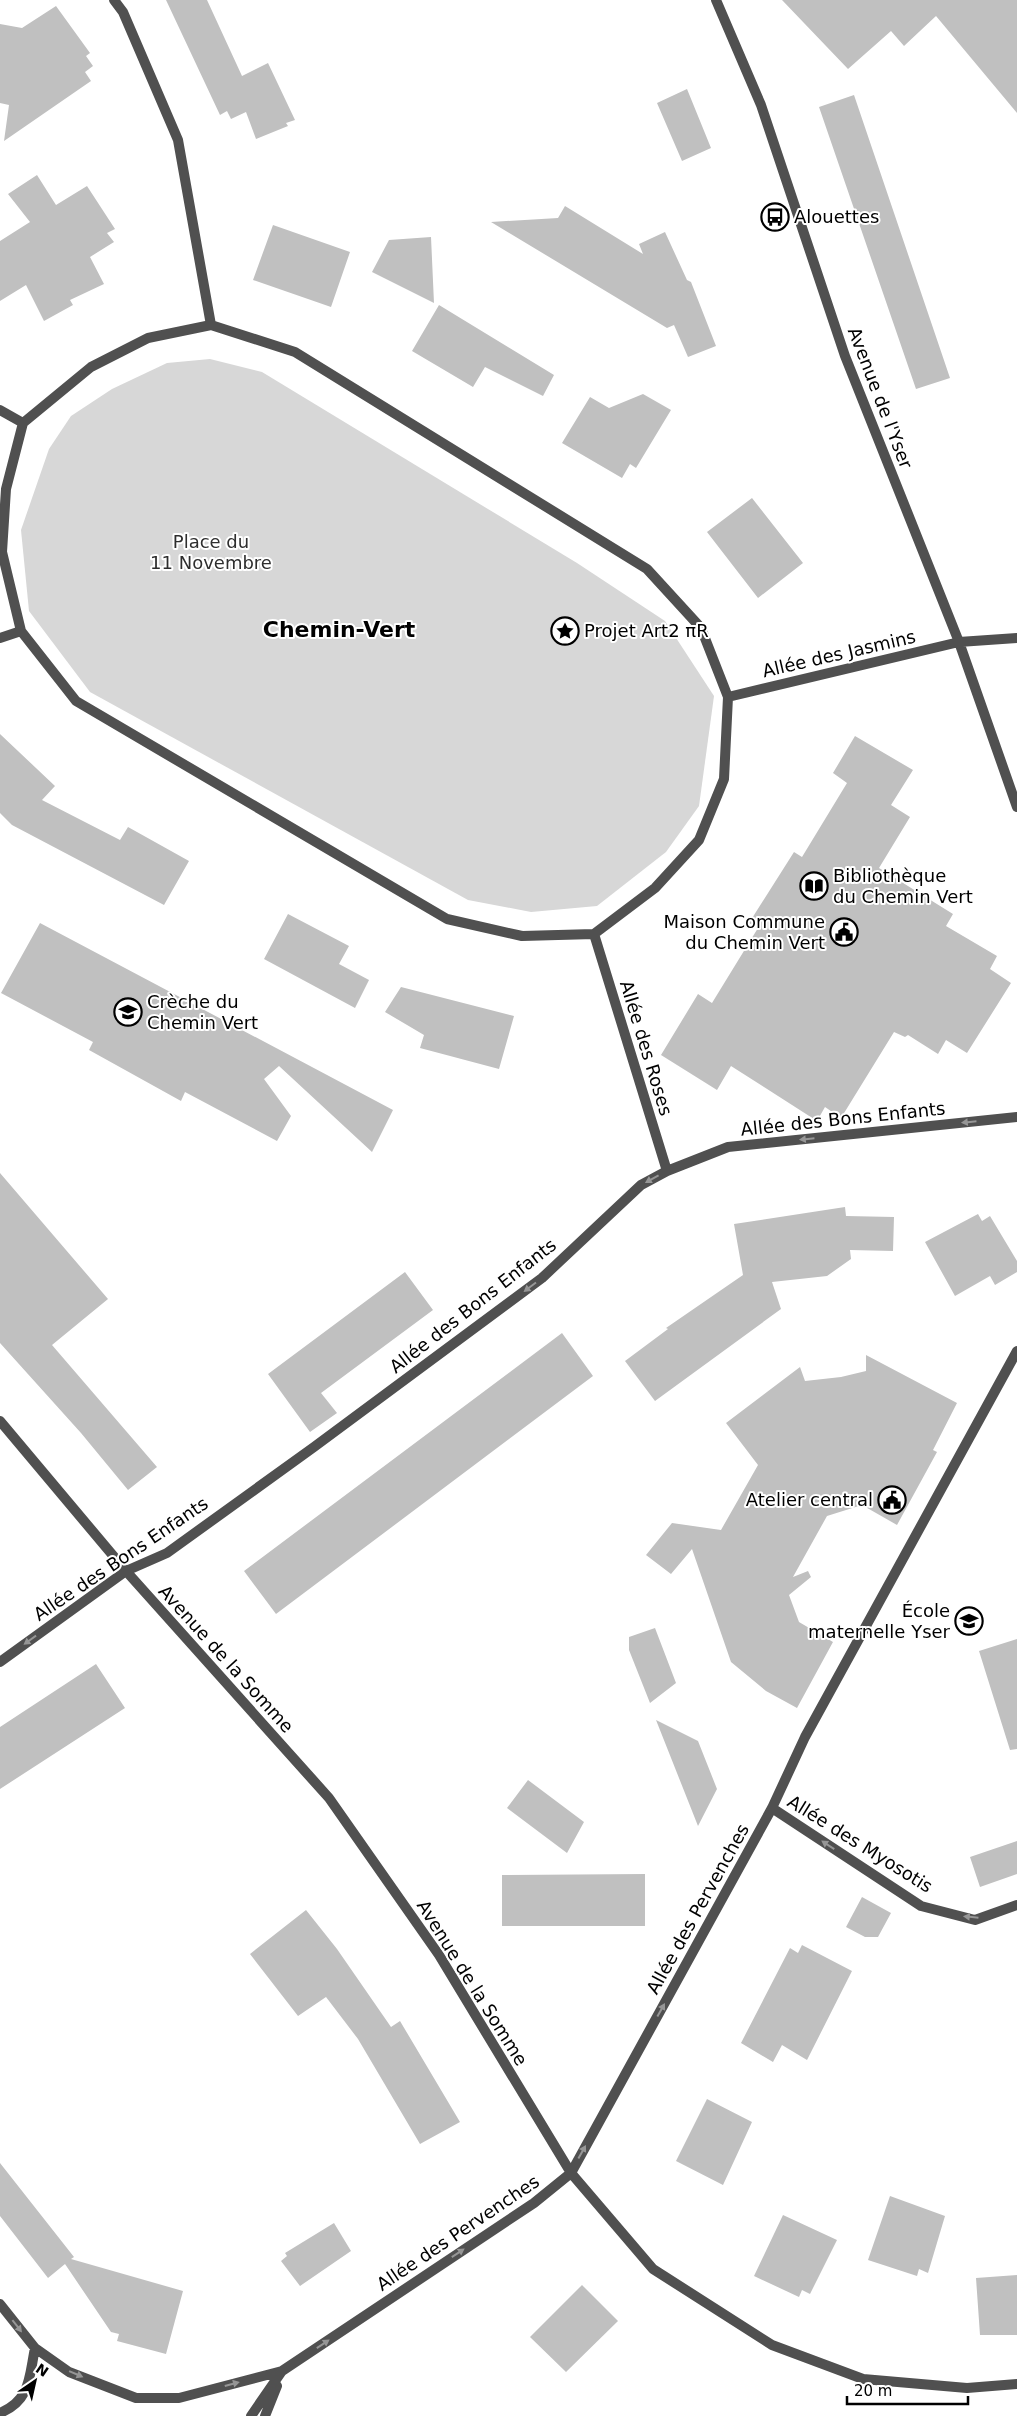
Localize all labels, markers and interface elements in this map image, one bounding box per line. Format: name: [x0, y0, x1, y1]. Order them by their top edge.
bus stop icon: Alouettes: [760, 202, 790, 232]
place label: Alouettes: [794, 206, 879, 227]
street label: Avenue de l'Yser: [844, 324, 917, 472]
park label: Place du 11 Novembre: [150, 531, 272, 573]
place icon: Projet Art2 πR: [550, 616, 580, 646]
district label: Chemin-Vert: [263, 617, 416, 642]
place label: Projet Art2 πR: [584, 620, 709, 641]
street label: Allée des Jasmins: [760, 626, 918, 681]
place label: Bibliothèque du Chemin Vert: [833, 865, 973, 907]
library icon: Bibliothèque du Chemin Vert: [799, 871, 829, 901]
place label: Maison Commune du Chemin Vert: [663, 911, 825, 953]
public building icon: Maison Commune du Chemin Vert: [829, 917, 859, 947]
street label: Allée des Roses: [616, 978, 677, 1118]
place label: Crèche du Chemin Vert: [147, 991, 258, 1033]
school or university icon: Crèche du Chemin Vert: [113, 997, 143, 1027]
street label: Allée des Bons Enfants: [740, 1097, 946, 1140]
one-way arrow: [960, 1118, 976, 1126]
one-way arrow: [799, 1135, 815, 1143]
one-way arrow: [645, 1175, 658, 1184]
street label: Allée des Bons Enfants: [385, 1234, 560, 1377]
one-way arrow: [524, 1281, 537, 1292]
public building icon: Atelier central: [877, 1485, 907, 1515]
place label: Atelier central: [746, 1489, 873, 1510]
street label: Allée des Bons Enfants: [30, 1492, 212, 1625]
street label: Avenue de la Somme: [155, 1581, 298, 1737]
place label: École maternelle Yser: [808, 1600, 951, 1642]
school or university icon: École maternelle Yser: [954, 1606, 984, 1636]
one-way arrow: [23, 1635, 36, 1645]
street label: Allée des Myosotis: [784, 1790, 937, 1897]
street label: Allée des Pervenches: [642, 1820, 753, 1998]
one-way arrow: [821, 1840, 835, 1849]
street label: Avenue de la Somme: [413, 1896, 532, 2069]
one-way arrow: [962, 1913, 978, 1921]
one-way arrow: [656, 2003, 665, 2016]
one-way arrow: [578, 2145, 587, 2159]
street label: Allée des Pervenches: [373, 2170, 543, 2295]
one-way arrow: [451, 2248, 465, 2258]
one-way arrow: [12, 2319, 23, 2332]
one-way arrow: [316, 2339, 330, 2348]
north arrow: [10, 2356, 60, 2406]
text: N: [33, 2360, 52, 2380]
one-way arrow: [69, 2371, 83, 2379]
scale bar: [847, 2374, 968, 2406]
one-way arrow: [224, 2380, 239, 2388]
text: 20 m: [854, 2382, 892, 2400]

